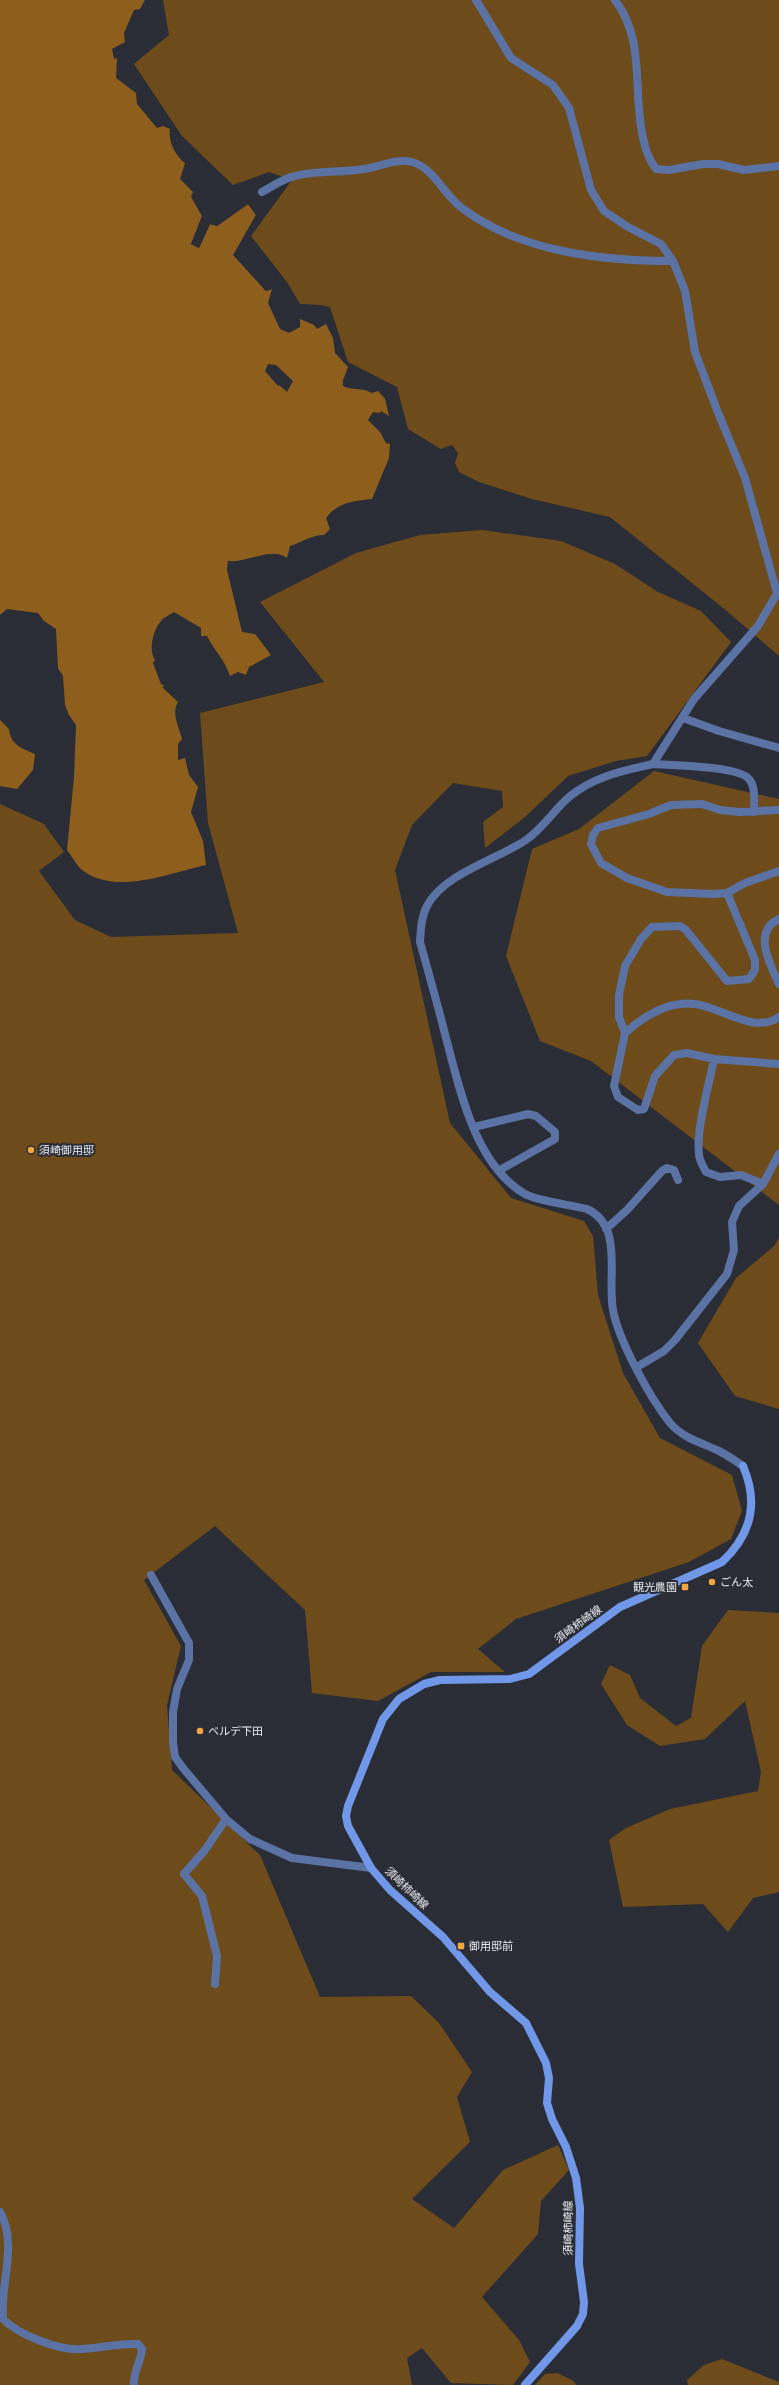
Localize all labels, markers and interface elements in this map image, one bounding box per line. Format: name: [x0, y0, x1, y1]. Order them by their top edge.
place label: 須崎御用邸: [39, 1143, 94, 1157]
marker: 須崎御用邸: [26, 1145, 36, 1155]
place label: ごん太: [720, 1575, 753, 1589]
marker: ごん太: [707, 1577, 717, 1587]
place label: 観光農園: [633, 1580, 677, 1594]
marker: 観光農園: [680, 1582, 690, 1592]
street label: 須崎柿崎線: [552, 1602, 604, 1646]
place label: ベルデ下田: [208, 1724, 263, 1738]
marker: ベルデ下田: [195, 1726, 205, 1736]
street label: 須崎柿崎線: [382, 1864, 432, 1912]
place label: 御用邸前: [468, 1939, 513, 1953]
marker: 御用邸前: [456, 1941, 466, 1951]
street label: 須崎柿崎線: [561, 2201, 575, 2256]

